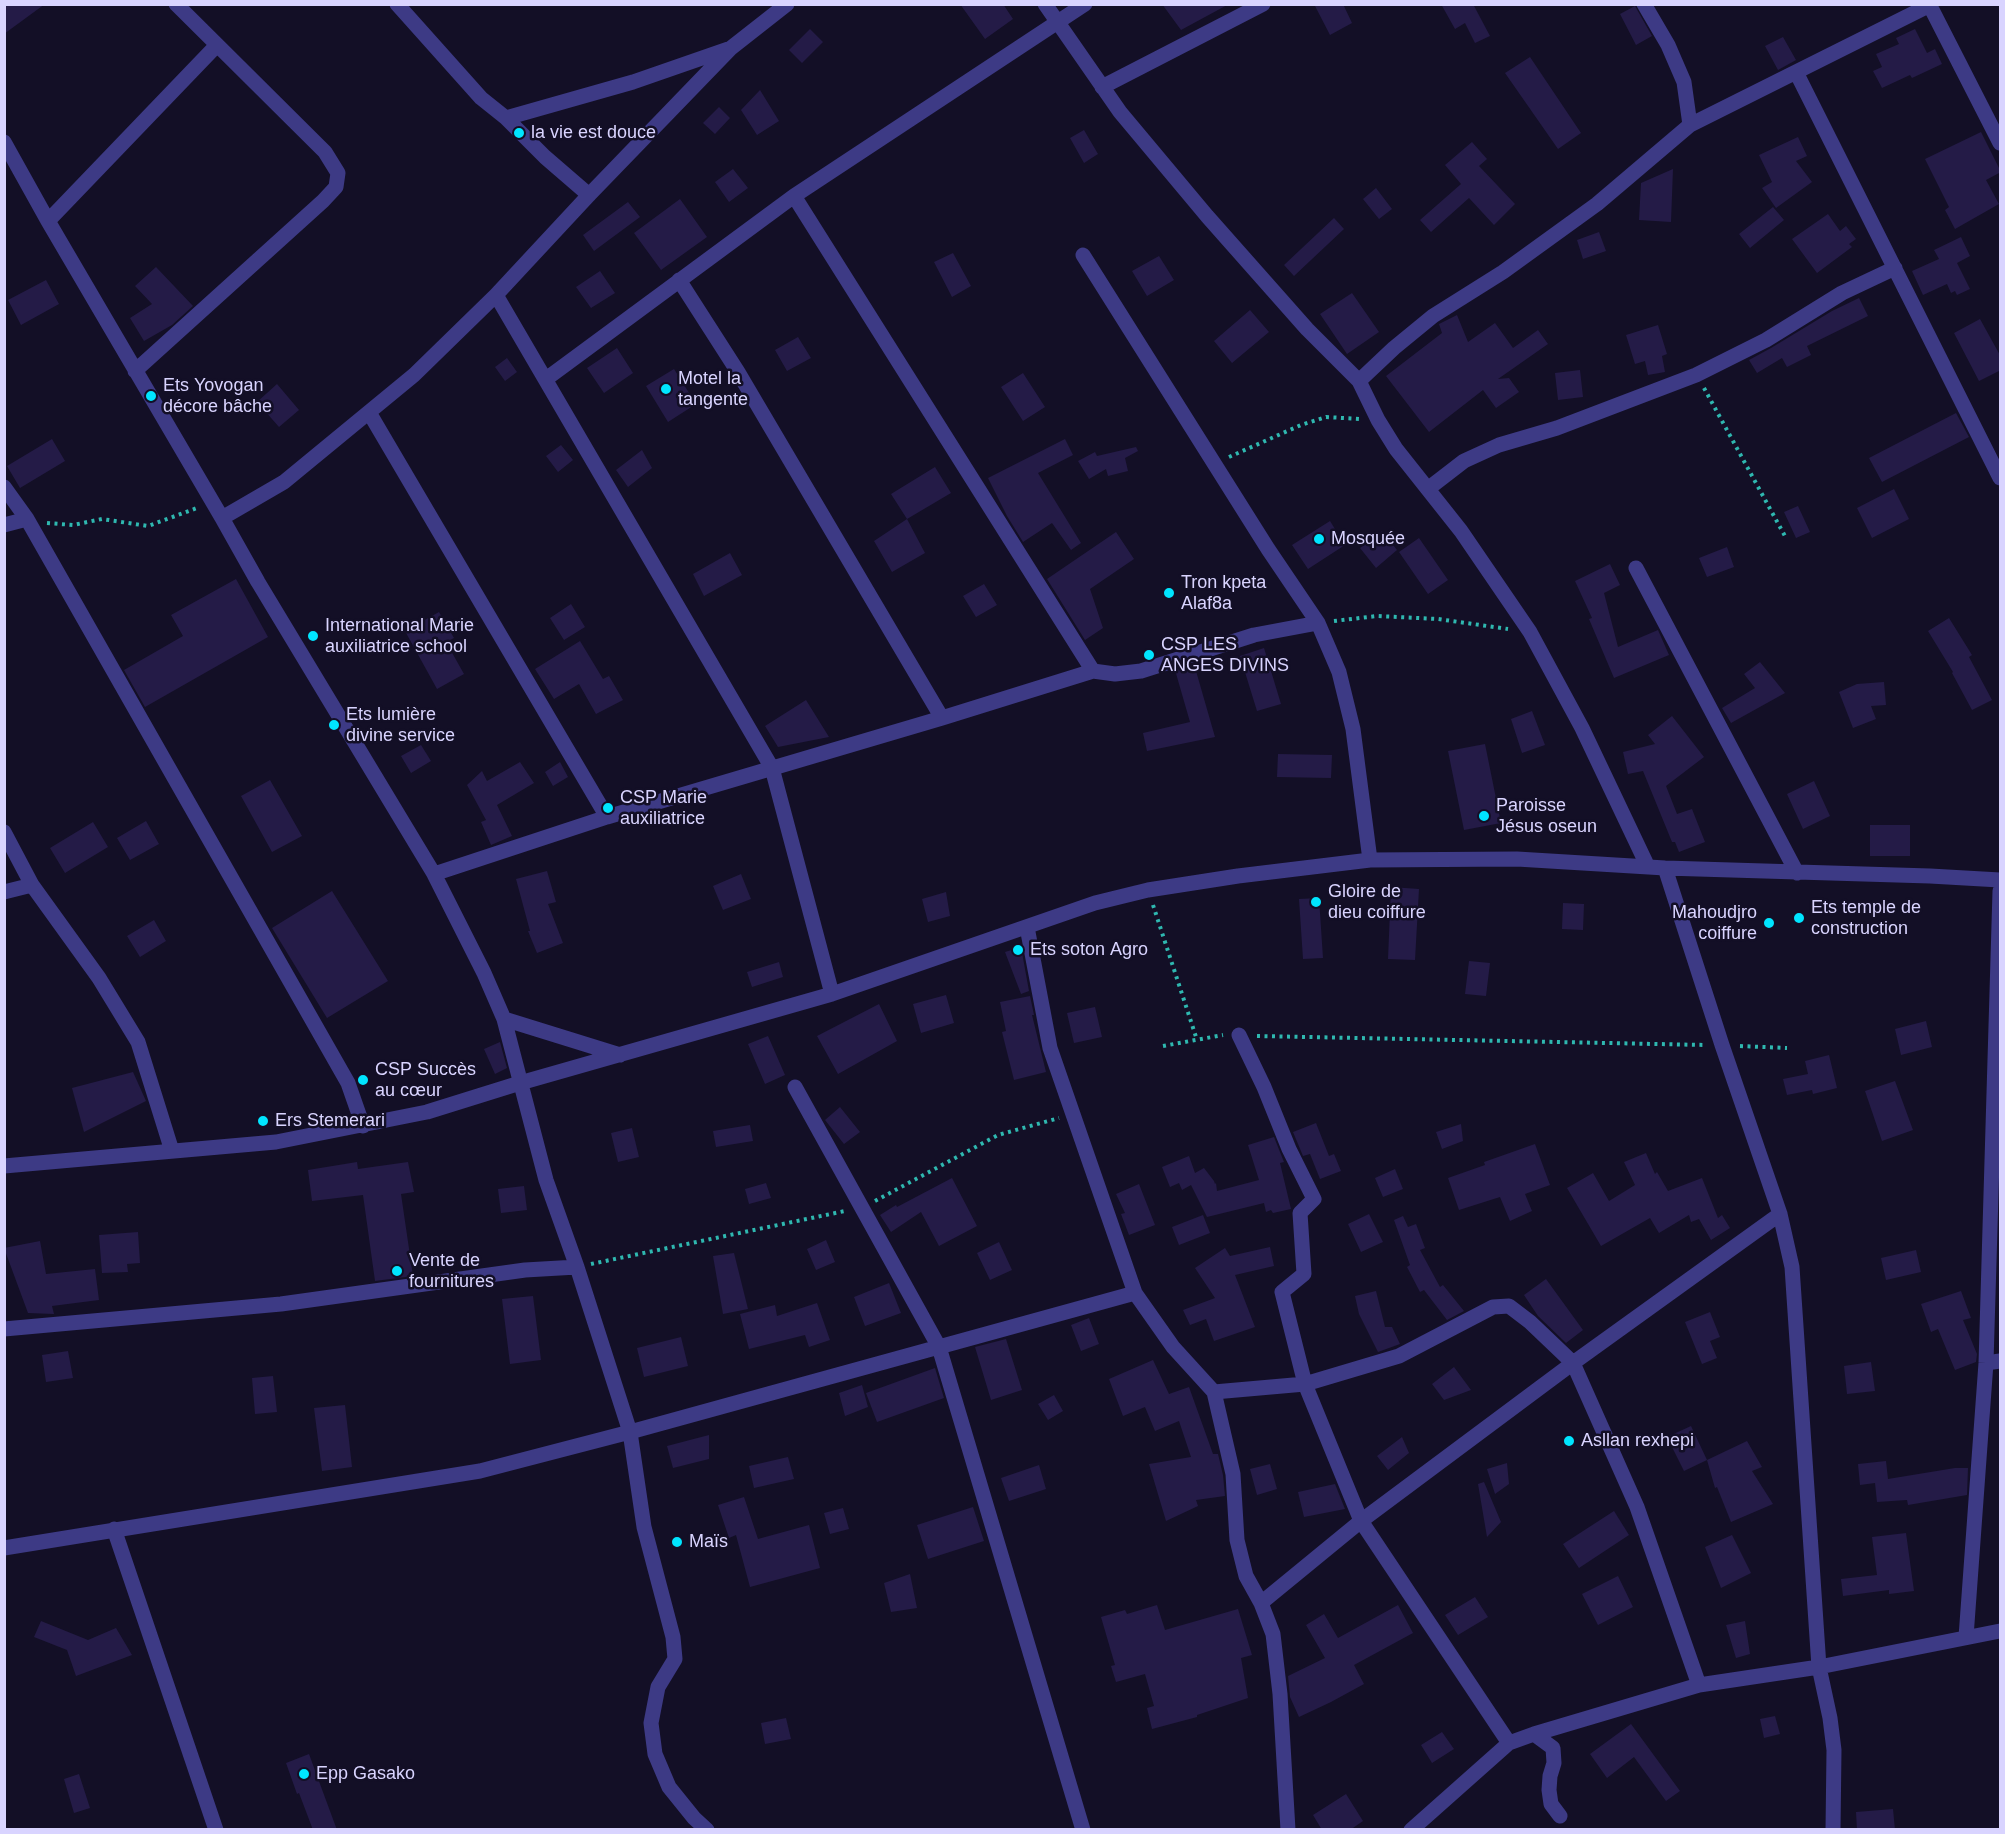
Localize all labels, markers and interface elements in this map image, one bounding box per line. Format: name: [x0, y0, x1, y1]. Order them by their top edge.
place label: la vie est douce: [531, 122, 656, 144]
marker: la vie est douce: [512, 126, 526, 140]
place label: Motel la tangente: [678, 368, 748, 410]
place label: Ets Yovogan décore bâche: [163, 375, 272, 418]
marker: Motel la tangente: [659, 382, 673, 396]
marker: Ets Yovogan décore bâche: [144, 389, 158, 403]
place label: Mosquée: [1331, 528, 1405, 550]
marker: Mosquée: [1312, 532, 1326, 546]
place label: Tron kpeta Alaf8a: [1181, 572, 1266, 614]
marker: Tron kpeta Alaf8a: [1162, 586, 1176, 600]
place label: International Marie auxiliatrice school: [325, 615, 474, 658]
marker: International Marie auxiliatrice school: [306, 629, 320, 643]
place label: CSP LES ANGES DIVINS: [1161, 634, 1289, 676]
marker: CSP LES ANGES DIVINS: [1142, 648, 1156, 662]
place label: Ets lumière divine service: [346, 704, 455, 746]
marker: Ets lumière divine service: [327, 718, 341, 732]
place label: CSP Marie auxiliatrice: [620, 787, 707, 830]
place label: Paroisse Jésus oseun: [1496, 795, 1597, 838]
marker: CSP Marie auxiliatrice: [601, 801, 615, 815]
marker: Paroisse Jésus oseun: [1477, 809, 1491, 823]
place label: Gloire de dieu coiffure: [1328, 881, 1426, 924]
marker: Gloire de dieu coiffure: [1309, 895, 1323, 909]
place label: Ets temple de construction: [1811, 897, 1921, 940]
place label: Mahoudjro coiffure: [1672, 902, 1757, 944]
marker: Ets temple de construction: [1792, 911, 1806, 925]
marker: Mahoudjro coiffure: [1762, 916, 1776, 930]
place label: Ets soton Agro: [1030, 939, 1148, 961]
marker: Ets soton Agro: [1011, 943, 1025, 957]
place label: CSP Succès au cœur: [375, 1059, 476, 1102]
marker: CSP Succès au cœur: [356, 1073, 370, 1087]
place label: Ers Stemerari: [275, 1110, 385, 1132]
marker: Ers Stemerari: [256, 1114, 270, 1128]
place label: Vente de fournitures: [409, 1250, 494, 1292]
marker: Vente de fournitures: [390, 1264, 404, 1278]
place label: Asllan rexhepi: [1581, 1430, 1694, 1452]
marker: Asllan rexhepi: [1562, 1434, 1576, 1448]
place label: Maïs: [689, 1531, 728, 1553]
marker: Maïs: [670, 1535, 684, 1549]
place label: Epp Gasako: [316, 1763, 415, 1785]
marker: Epp Gasako: [297, 1767, 311, 1781]

